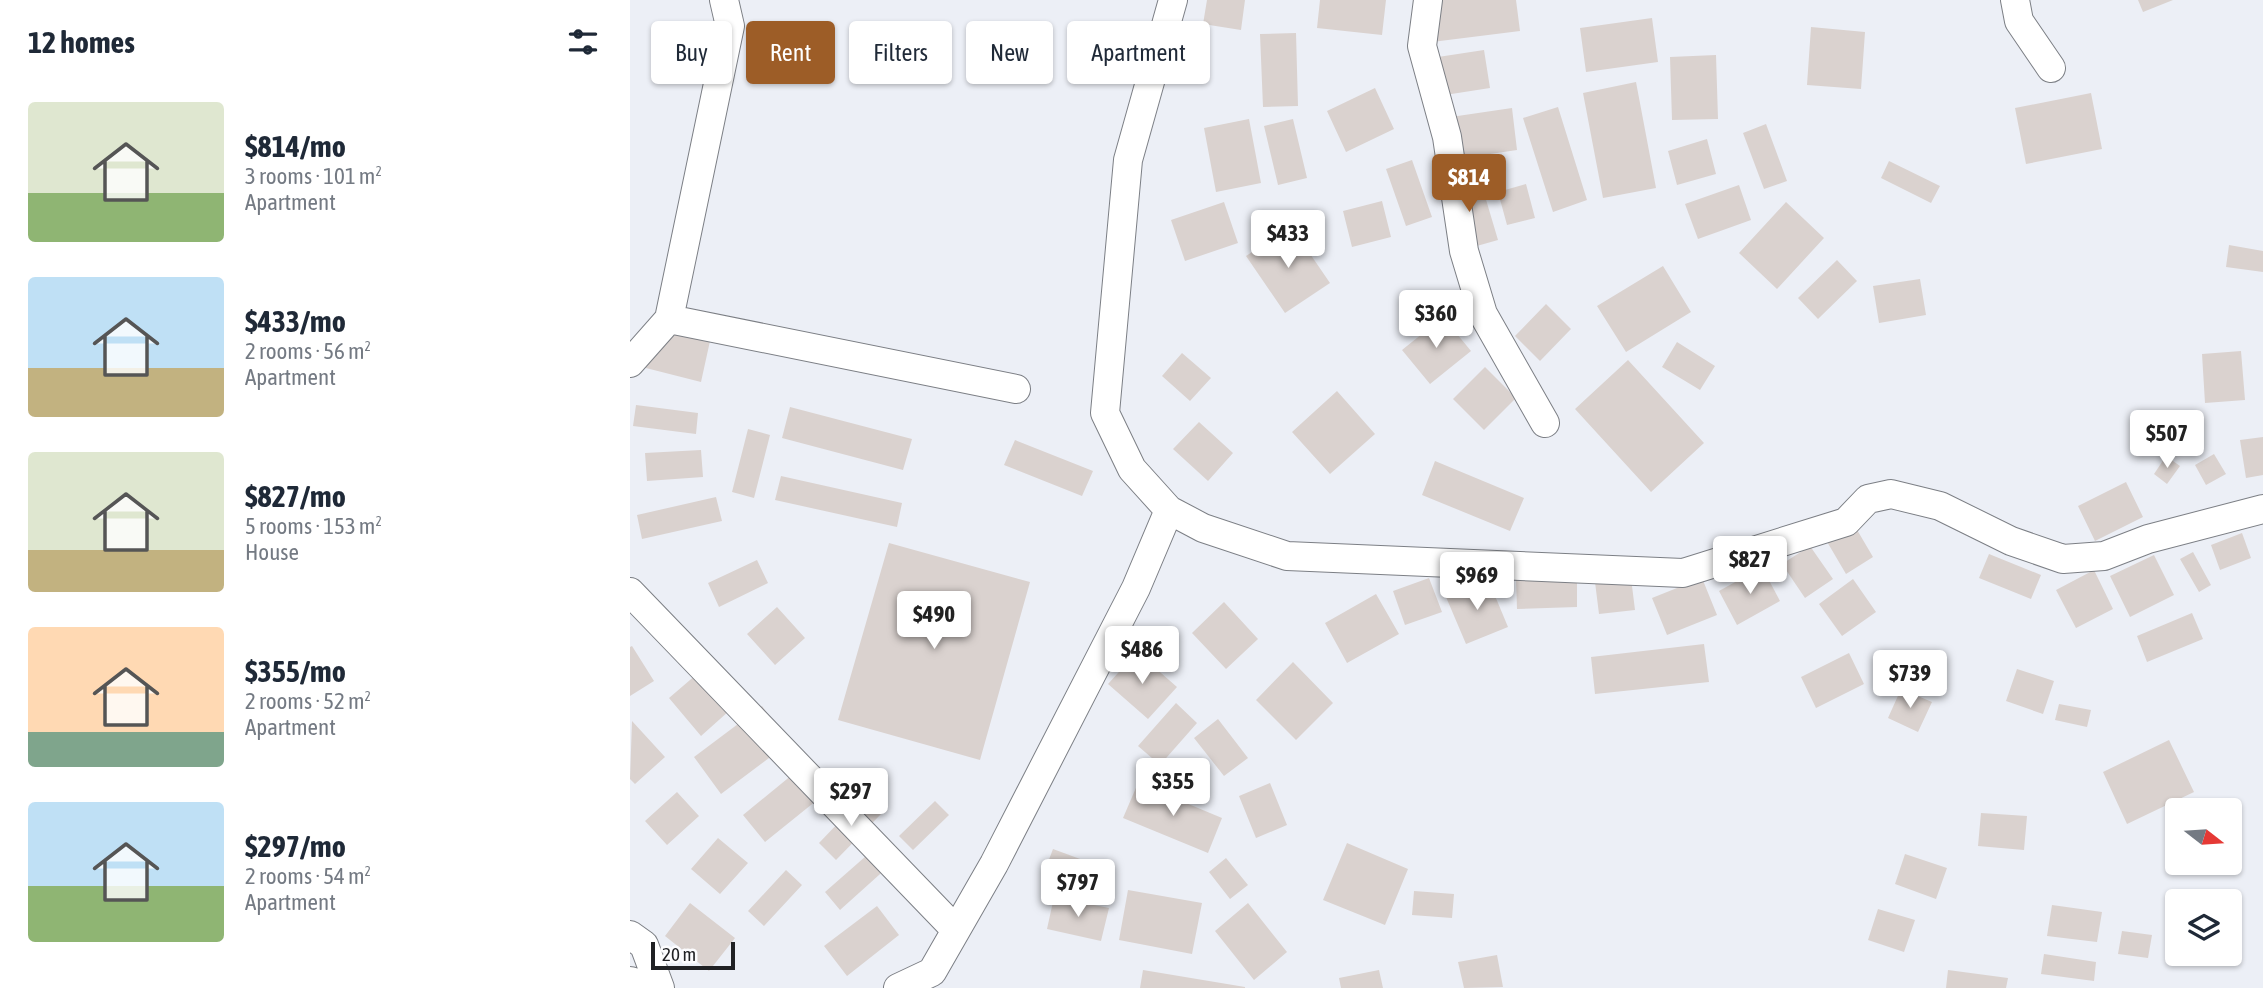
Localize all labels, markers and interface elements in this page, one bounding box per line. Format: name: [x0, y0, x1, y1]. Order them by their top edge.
chip: Buy: [651, 21, 732, 84]
chip: Rent: [746, 21, 835, 84]
chip: Filters: [849, 21, 952, 84]
chip: New: [966, 21, 1053, 84]
chip: Apartment: [1067, 21, 1210, 84]
icon: filters: [564, 23, 602, 61]
text: 12 homes: [28, 25, 135, 59]
text: $814/mo: [245, 129, 346, 163]
icon: home: [84, 130, 168, 214]
pin: $814: [1428, 154, 1510, 214]
text: 3 rooms · 101 m²: [245, 163, 382, 189]
text: $814: [1448, 164, 1490, 190]
text: Apartment: [245, 189, 336, 215]
pin: $433: [1247, 210, 1329, 270]
text: $433: [1267, 220, 1309, 246]
pin: $360: [1395, 290, 1477, 350]
text: $360: [1415, 300, 1457, 326]
text: $433/mo: [245, 304, 346, 338]
icon: home: [84, 305, 168, 389]
text: 2 rooms · 56 m²: [245, 338, 371, 364]
text: Apartment: [245, 364, 336, 390]
pin: $507: [2126, 410, 2208, 470]
text: $507: [2146, 420, 2188, 446]
text: $827/mo: [245, 479, 346, 513]
icon: home: [84, 480, 168, 564]
text: 5 rooms · 153 m²: [245, 513, 382, 539]
pin: $827: [1709, 536, 1791, 596]
text: House: [245, 539, 299, 565]
text: $827: [1729, 546, 1771, 572]
pin: $969: [1436, 552, 1518, 612]
text: $969: [1456, 562, 1498, 588]
pin: $490: [893, 592, 975, 651]
text: $490: [913, 601, 955, 627]
pin: $486: [1101, 626, 1183, 686]
text: $486: [1121, 636, 1163, 662]
pin: $739: [1869, 650, 1951, 710]
text: $355/mo: [245, 654, 346, 688]
icon: home: [84, 655, 168, 739]
text: $739: [1889, 660, 1931, 686]
text: 2 rooms · 52 m²: [245, 688, 371, 714]
text: Apartment: [245, 714, 336, 740]
pin: $355: [1132, 758, 1214, 818]
pin: $297: [810, 768, 892, 828]
text: $355: [1152, 768, 1194, 794]
text: $297: [830, 778, 872, 804]
north arrow: [2165, 798, 2242, 875]
map controls: [2165, 798, 2242, 966]
text: $297/mo: [245, 829, 346, 863]
icon: home: [84, 830, 168, 914]
pin: $797: [1037, 860, 1119, 919]
text: 2 rooms · 54 m²: [245, 863, 371, 889]
text: $797: [1057, 869, 1099, 895]
text: Apartment: [245, 889, 336, 915]
button: layers: [2165, 889, 2242, 966]
scale bar: [651, 939, 735, 971]
text: 20 m: [662, 943, 696, 965]

